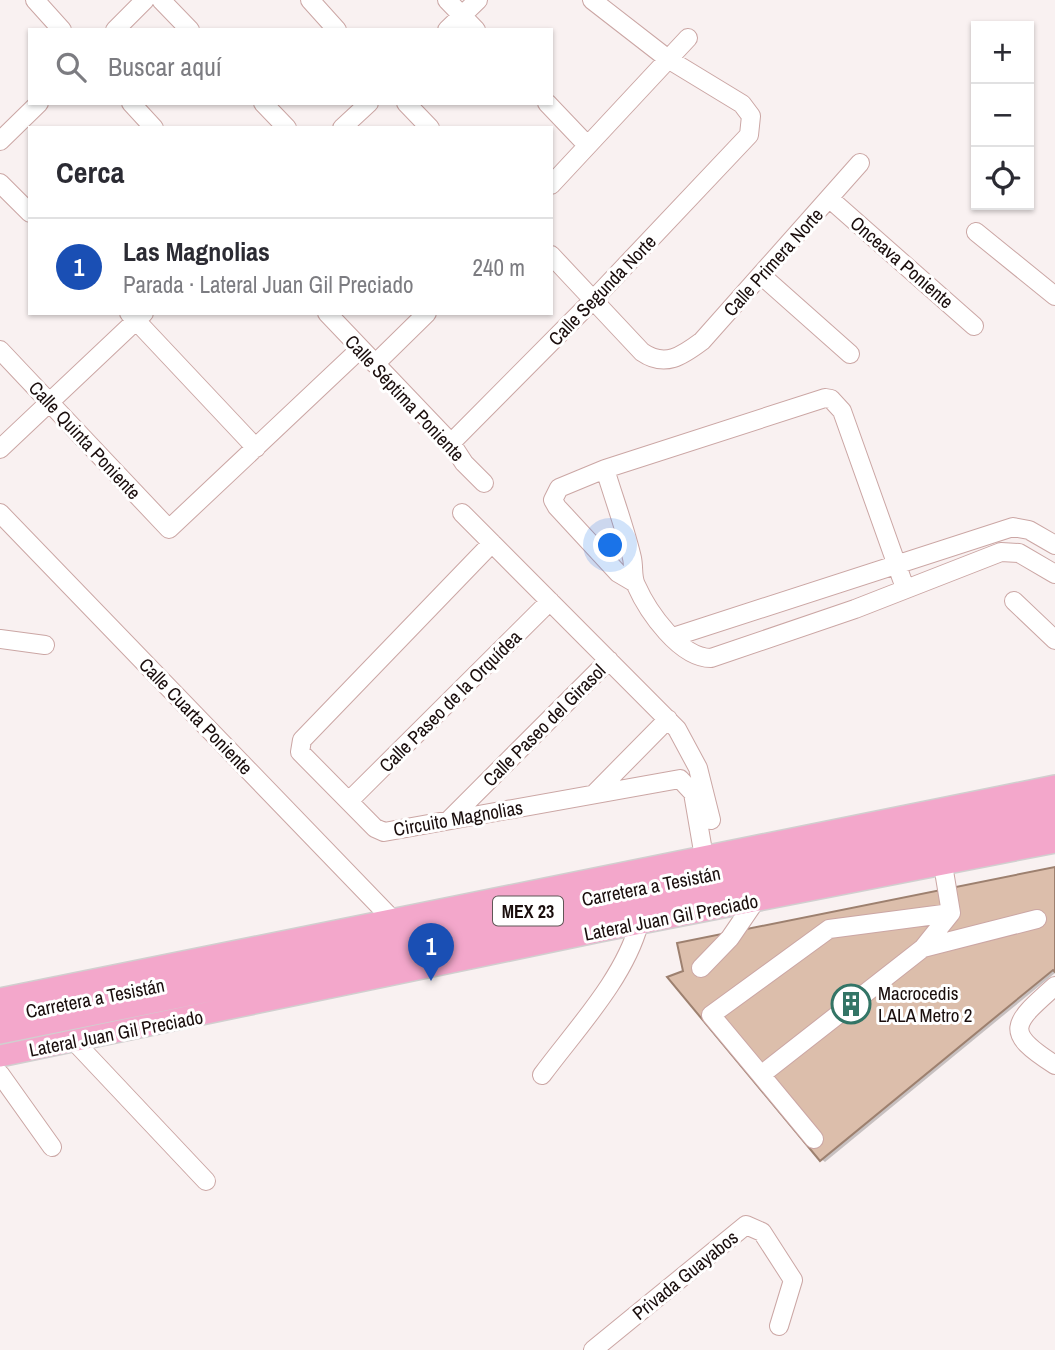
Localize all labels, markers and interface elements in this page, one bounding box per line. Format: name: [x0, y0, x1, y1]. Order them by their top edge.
map controls: [971, 21, 1034, 210]
button: +: [971, 21, 1034, 84]
search box: [28, 28, 553, 105]
icon: search: [52, 48, 90, 86]
text: Buscar aquí: [108, 49, 222, 84]
button: −: [971, 84, 1034, 147]
button: locate: [971, 147, 1034, 210]
text: Cerca: [56, 152, 124, 192]
street label: Calle Primera Norte: [717, 202, 829, 322]
street label: Onceava Poniente: [845, 210, 959, 314]
street label: Calle Segunda Norte: [542, 229, 662, 351]
text: Las Magnolias: [123, 234, 270, 269]
text: 1: [74, 252, 84, 283]
text: 240 m: [473, 252, 525, 283]
text: Parada · Lateral Juan Gil Preciado: [123, 269, 413, 300]
street label: Calle Séptima Poniente: [339, 329, 471, 467]
street label: Calle Quinta Poniente: [23, 375, 147, 505]
your location: [593, 528, 627, 562]
street label: Calle Paseo de la Orquídea: [373, 624, 527, 778]
street label: Calle Cuarta Poniente: [133, 652, 259, 780]
street label: Calle Paseo del Girasol: [477, 658, 611, 792]
street label: Circuito Magnolias: [391, 794, 525, 842]
street label: Carretera a Tesistán: [579, 860, 723, 912]
street label: Lateral Juan Gil Preciado: [582, 887, 760, 947]
road number: MEX 23: [493, 896, 563, 926]
pin: 1: [408, 923, 454, 981]
street label: Carretera a Tesistán: [23, 972, 167, 1024]
place label: Macrocedis LALA Metro 2: [878, 980, 972, 1028]
building icon: Macrocedis LALA Metro 2: [830, 983, 872, 1025]
street label: Lateral Juan Gil Preciado: [27, 1003, 205, 1063]
street label: Privada Guayabos: [627, 1224, 743, 1326]

